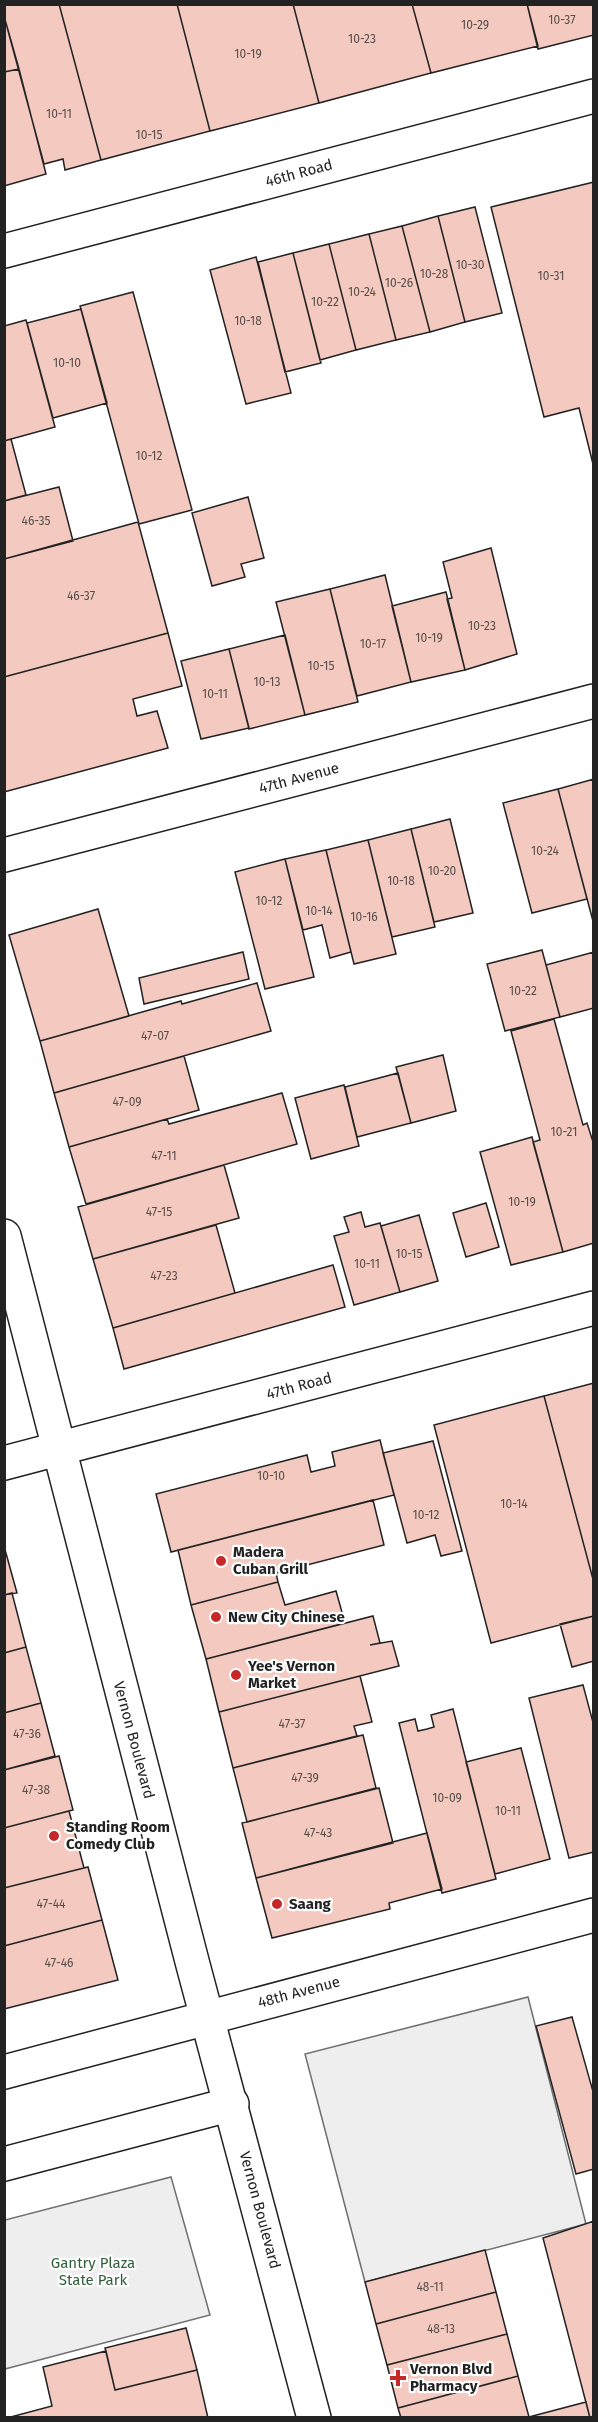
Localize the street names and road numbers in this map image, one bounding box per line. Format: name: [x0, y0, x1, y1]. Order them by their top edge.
street label: 46th Road: [263, 155, 335, 191]
street label: 47th Avenue: [257, 759, 341, 797]
street label: 47th Road: [264, 1369, 334, 1403]
street label: Vernon Boulevard: [110, 1679, 158, 1801]
street label: 48th Avenue: [256, 1972, 342, 2012]
street label: Vernon Boulevard: [236, 2149, 284, 2271]

